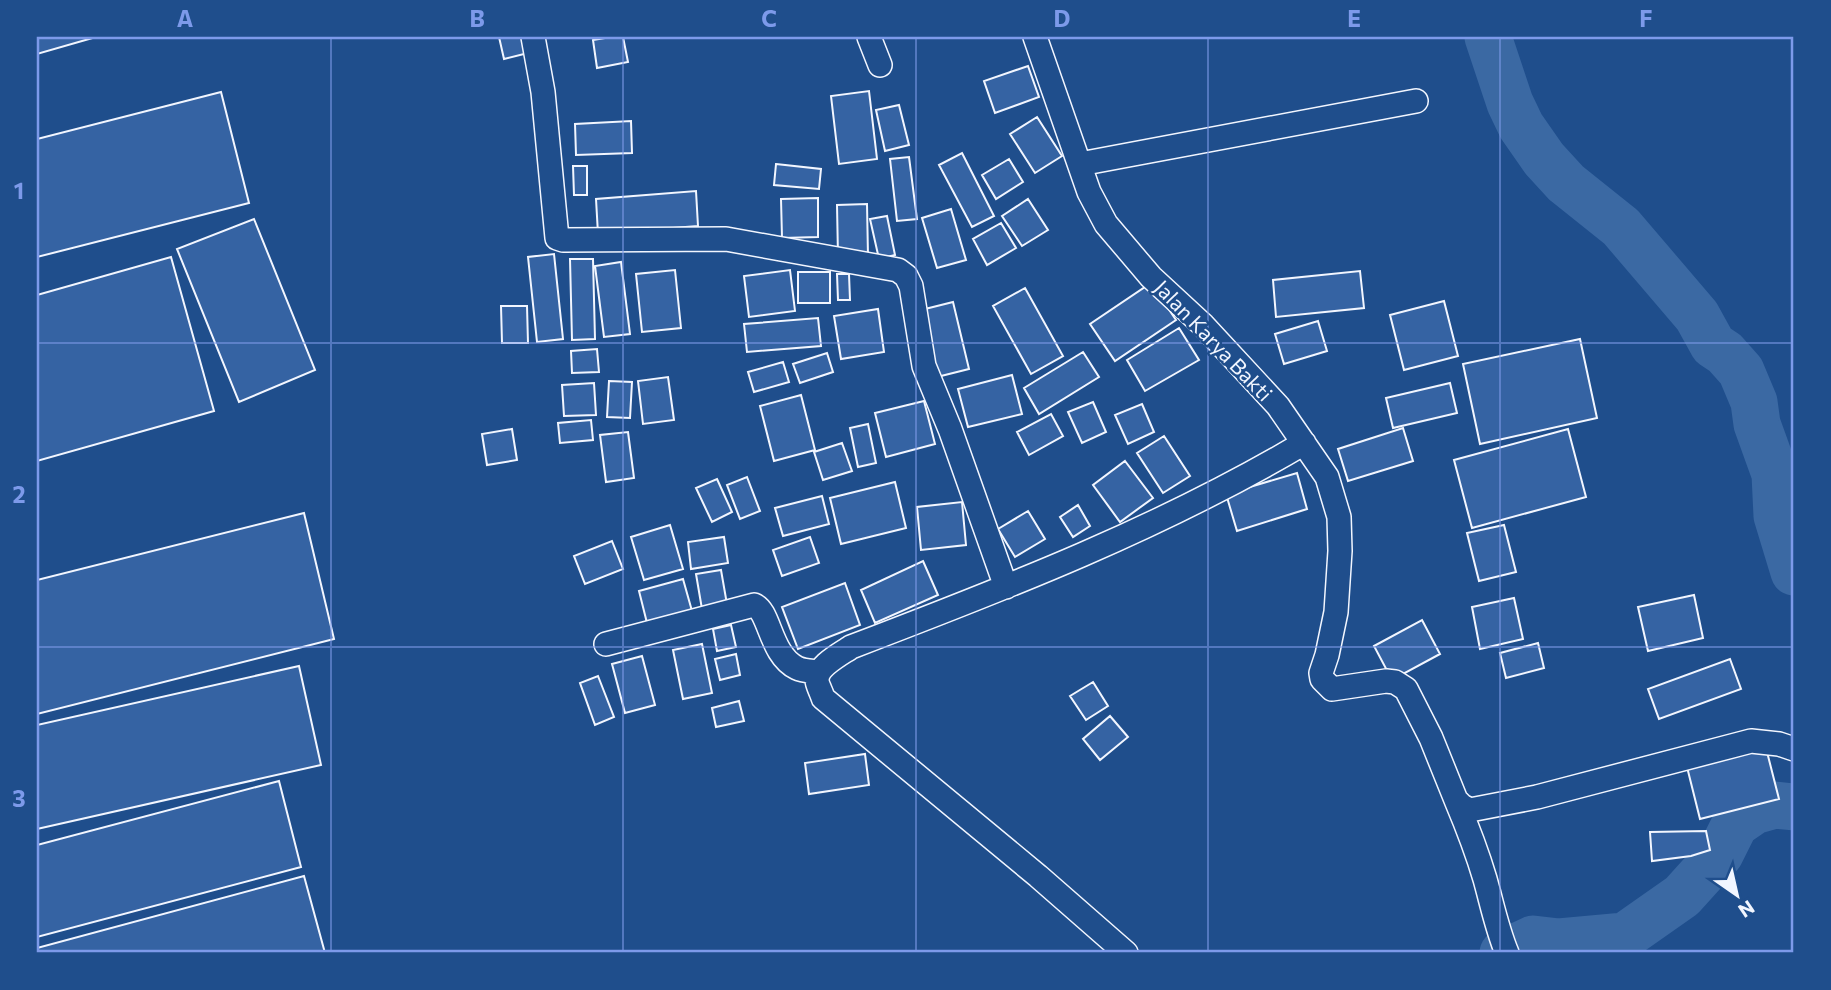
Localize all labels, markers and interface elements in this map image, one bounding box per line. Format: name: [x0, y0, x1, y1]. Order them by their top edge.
text: A: [177, 4, 194, 32]
text: B: [469, 4, 485, 32]
text: C: [761, 4, 777, 32]
text: D: [1054, 4, 1071, 32]
text: E: [1347, 4, 1361, 32]
text: F: [1639, 4, 1653, 32]
text: 1: [14, 176, 24, 204]
street label: Jalan Karya Bakti: [1150, 274, 1278, 406]
text: 2: [12, 480, 26, 508]
text: 3: [12, 784, 26, 812]
north arrow: [1702, 860, 1772, 930]
text: N: [1734, 896, 1759, 923]

